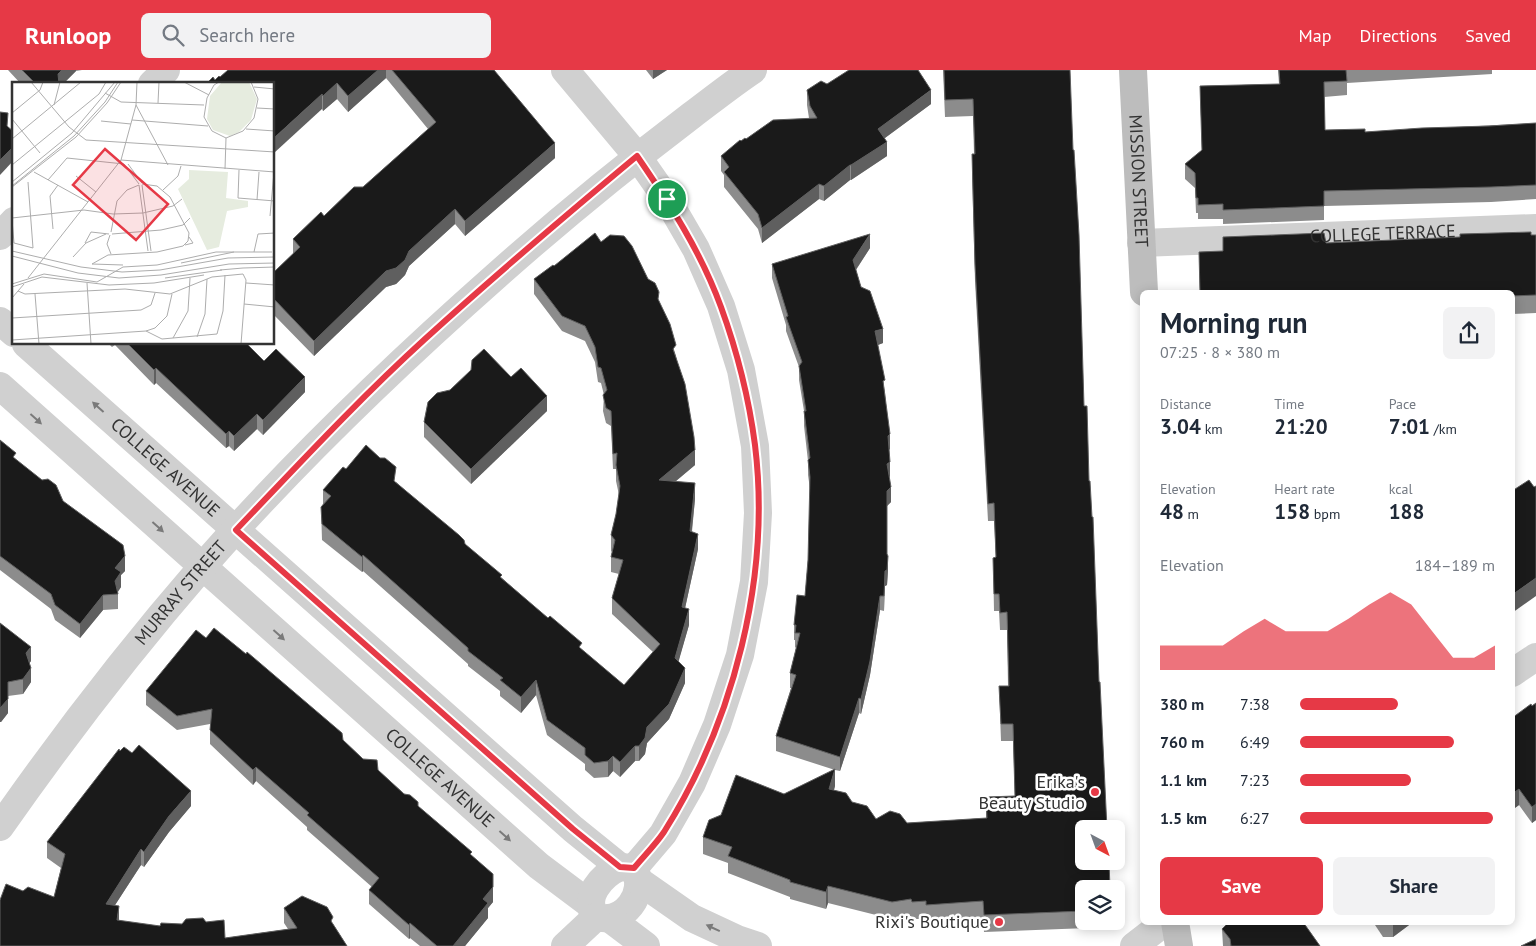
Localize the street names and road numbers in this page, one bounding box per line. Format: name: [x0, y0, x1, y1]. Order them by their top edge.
street label: MISSION STREET: [1124, 114, 1154, 248]
street label: COLLEGE TERRACE: [1309, 219, 1456, 248]
street label: COLLEGE AVENUE: [106, 412, 225, 522]
street label: MURRAY STREET: [129, 535, 231, 649]
street label: COLLEGE AVENUE: [381, 723, 500, 832]

